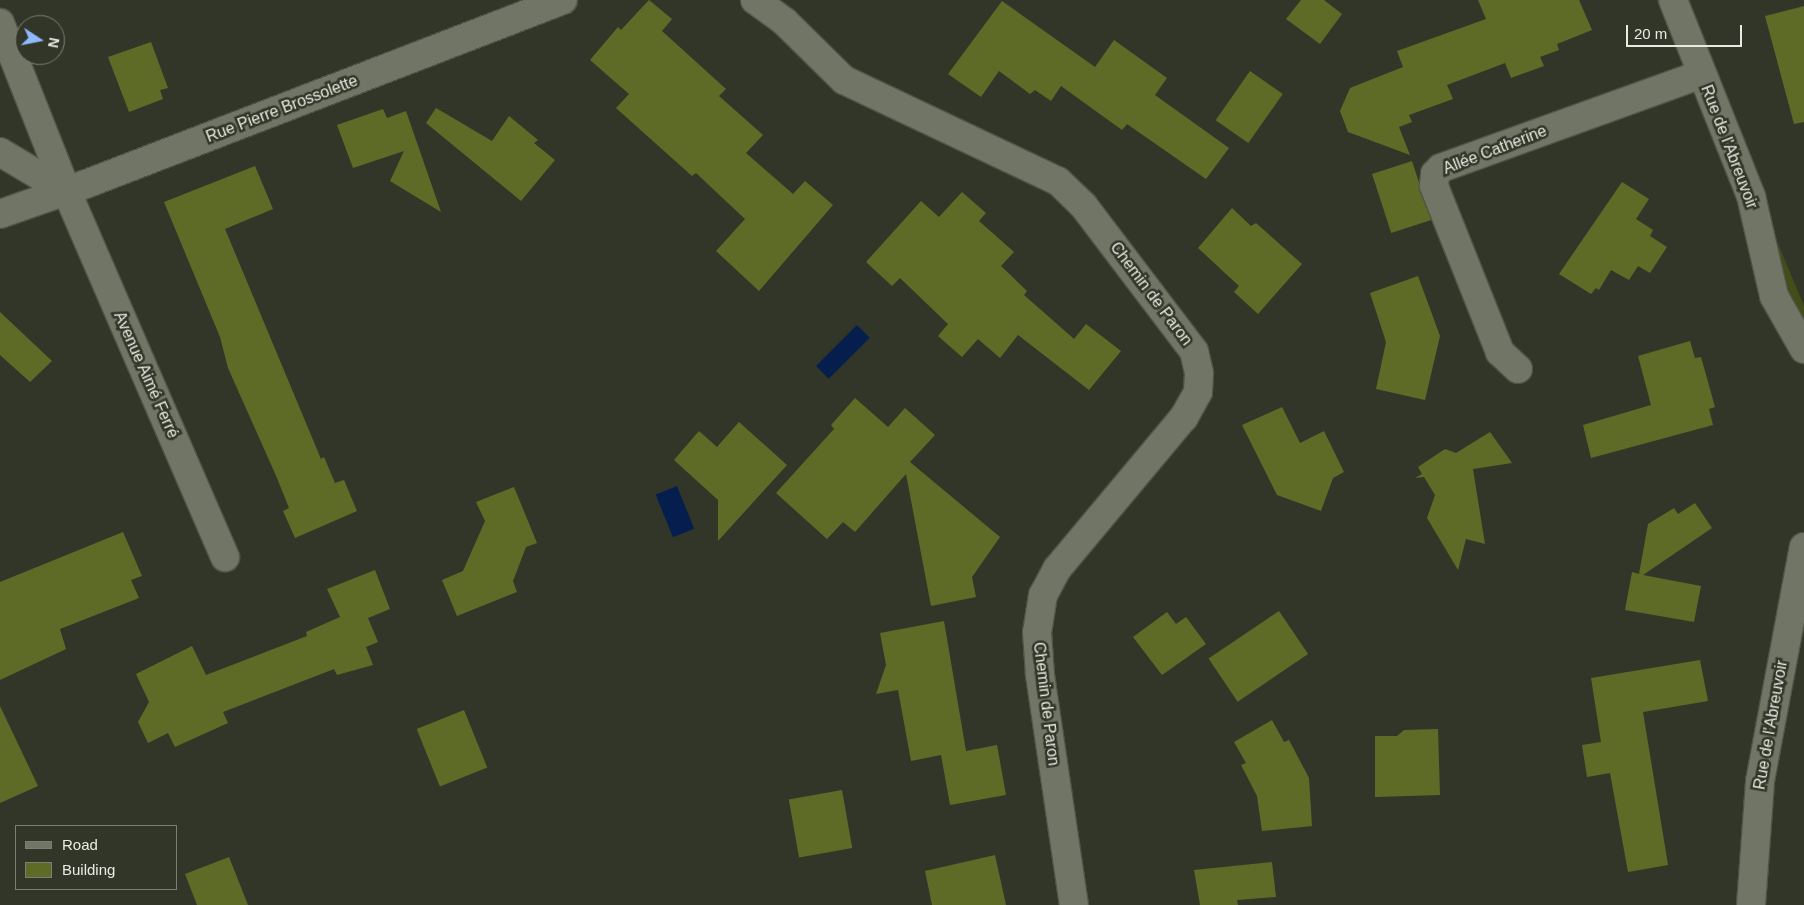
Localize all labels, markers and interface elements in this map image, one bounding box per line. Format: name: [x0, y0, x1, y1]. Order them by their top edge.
north arrow: [15, 15, 65, 65]
scale bar: [1629, 15, 1745, 47]
text: 20 m: [1634, 25, 1667, 42]
text: N: [45, 36, 63, 49]
street label: Rue Pierre Brossolette: [203, 71, 361, 147]
street label: Rue de l'Abreuvoir: [1697, 82, 1761, 212]
street label: Allée Catherine: [1440, 121, 1550, 179]
street label: Chemin de Paron: [1106, 239, 1196, 349]
street label: Avenue Aimé Ferré: [109, 308, 183, 442]
street label: Chemin de Paron: [1029, 641, 1063, 767]
street label: Rue de l'Abreuvoir: [1750, 659, 1792, 791]
legend: [15, 825, 178, 890]
text: Road: [62, 836, 98, 853]
text: Building: [62, 861, 115, 878]

